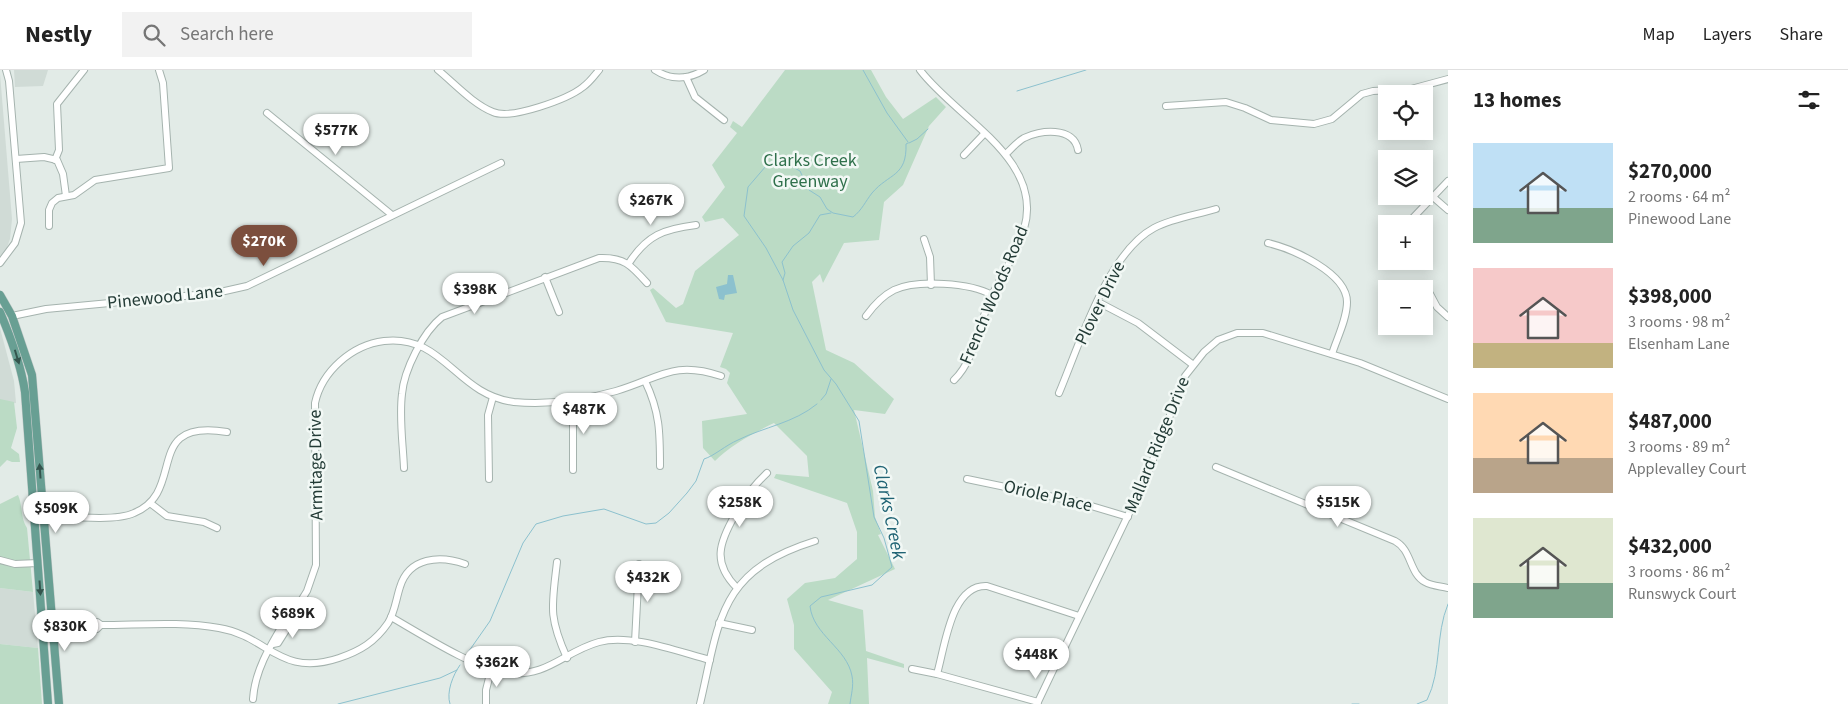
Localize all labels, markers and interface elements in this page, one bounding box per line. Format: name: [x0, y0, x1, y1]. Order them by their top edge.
search box: [122, 12, 472, 57]
text: Nestly: [25, 17, 92, 52]
icon: search: [140, 21, 168, 49]
text: Search here: [180, 21, 274, 48]
text: Map: [1643, 22, 1675, 47]
text: Layers: [1703, 22, 1752, 47]
text: Share: [1780, 22, 1823, 47]
map controls: [1378, 85, 1433, 335]
button: locate: [1378, 85, 1433, 140]
text: 13 homes: [1473, 85, 1561, 115]
icon: filters: [1795, 86, 1823, 114]
pin: $577K: [301, 114, 371, 156]
text: $577K: [314, 119, 358, 141]
park label: Clarks Creek Greenway: [763, 148, 857, 194]
button: layers: [1378, 150, 1433, 205]
text: $270,000: [1628, 156, 1712, 186]
icon: home: [1513, 163, 1573, 223]
pin: $267K: [616, 184, 686, 226]
text: 2 rooms · 64 m²: [1628, 186, 1730, 208]
text: $267K: [629, 189, 673, 211]
text: Pinewood Lane: [1628, 208, 1731, 230]
button: +: [1378, 215, 1433, 270]
street label: French Woods Road: [954, 222, 1034, 368]
pin: $270K: [229, 224, 299, 267]
text: $270K: [242, 230, 286, 252]
street label: Plover Drive: [1069, 257, 1131, 349]
pin: $398K: [440, 272, 510, 315]
street label: Pinewood Lane: [106, 278, 224, 315]
text: $398K: [453, 278, 497, 300]
button: −: [1378, 280, 1433, 335]
text: $398,000: [1628, 281, 1712, 311]
icon: home: [1513, 288, 1573, 348]
text: 3 rooms · 98 m²: [1628, 311, 1730, 333]
text: Elsenham Lane: [1628, 333, 1730, 355]
one-way arrow: [14, 350, 22, 365]
street label: Mallard Ridge Drive: [1118, 373, 1196, 517]
pin: $487K: [549, 392, 619, 435]
text: $487K: [562, 398, 606, 420]
text: $487,000: [1628, 406, 1712, 436]
street label: Armitage Drive: [303, 409, 329, 520]
icon: home: [1513, 413, 1573, 473]
text: 3 rooms · 89 m²: [1628, 436, 1730, 458]
text: Applevalley Court: [1628, 458, 1746, 480]
water label: Clarks Creek: [866, 462, 912, 563]
one-way arrow: [36, 463, 44, 479]
street label: Oriole Place: [1001, 474, 1095, 518]
pin: $258K: [705, 486, 775, 528]
pin: $515K: [1303, 486, 1373, 528]
text: $258K: [718, 491, 762, 513]
text: $515K: [1316, 491, 1360, 513]
pin: $509K: [21, 492, 91, 534]
text: $509K: [34, 497, 78, 519]
text: $432,000: [1628, 531, 1712, 561]
icon: home: [1513, 538, 1573, 598]
pin: $432K: [613, 560, 683, 603]
text: 3 rooms · 86 m²: [1628, 561, 1730, 583]
text: $432K: [626, 566, 670, 588]
one-way arrow: [36, 581, 44, 597]
text: Runswyck Court: [1628, 583, 1736, 605]
pin: $689K: [258, 596, 328, 639]
text: $689K: [271, 602, 315, 624]
pin: $830K: [30, 610, 100, 652]
text: $830K: [43, 615, 87, 637]
pin: $448K: [1001, 638, 1071, 680]
text: $448K: [1014, 643, 1058, 665]
pin: $362K: [462, 646, 532, 688]
text: $362K: [475, 651, 519, 673]

